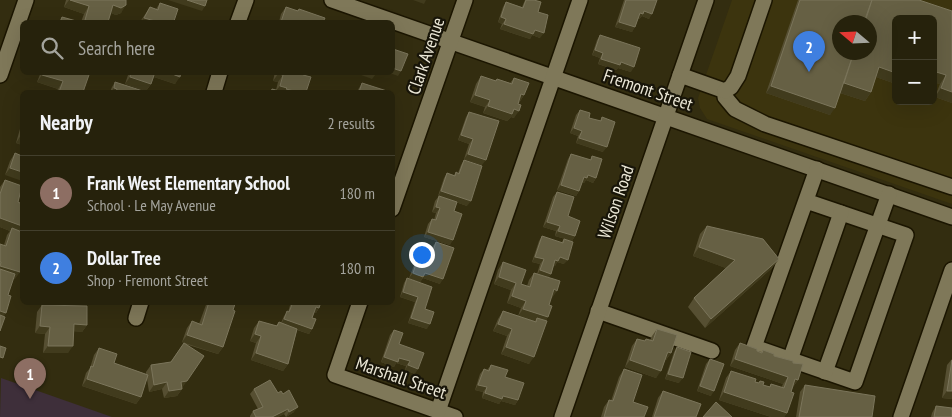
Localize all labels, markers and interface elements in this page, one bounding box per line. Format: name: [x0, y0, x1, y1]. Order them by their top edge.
street label: Clark Avenue: [402, 14, 449, 97]
north arrow: [832, 15, 877, 60]
map controls: [892, 15, 937, 105]
button: +: [892, 15, 937, 60]
search box: [20, 20, 395, 75]
pin: 2: [793, 31, 825, 72]
icon: search: [38, 34, 66, 62]
text: Search here: [78, 36, 155, 60]
button: −: [892, 60, 937, 105]
street label: Fremont Street: [600, 63, 696, 116]
text: Nearby: [40, 109, 93, 136]
text: 2 results: [328, 113, 375, 133]
street label: Wilson Road: [592, 162, 639, 242]
text: Frank West Elementary School: [87, 171, 290, 195]
text: 1: [52, 183, 60, 203]
text: 180 m: [340, 183, 375, 203]
text: School · Le May Avenue: [87, 195, 216, 215]
your location: [409, 242, 435, 268]
text: Dollar Tree: [87, 246, 161, 270]
text: 2: [52, 258, 60, 278]
text: 180 m: [340, 258, 375, 278]
text: Shop · Fremont Street: [87, 270, 208, 290]
street label: Marshall Street: [353, 351, 450, 404]
pin: 1: [14, 358, 46, 399]

